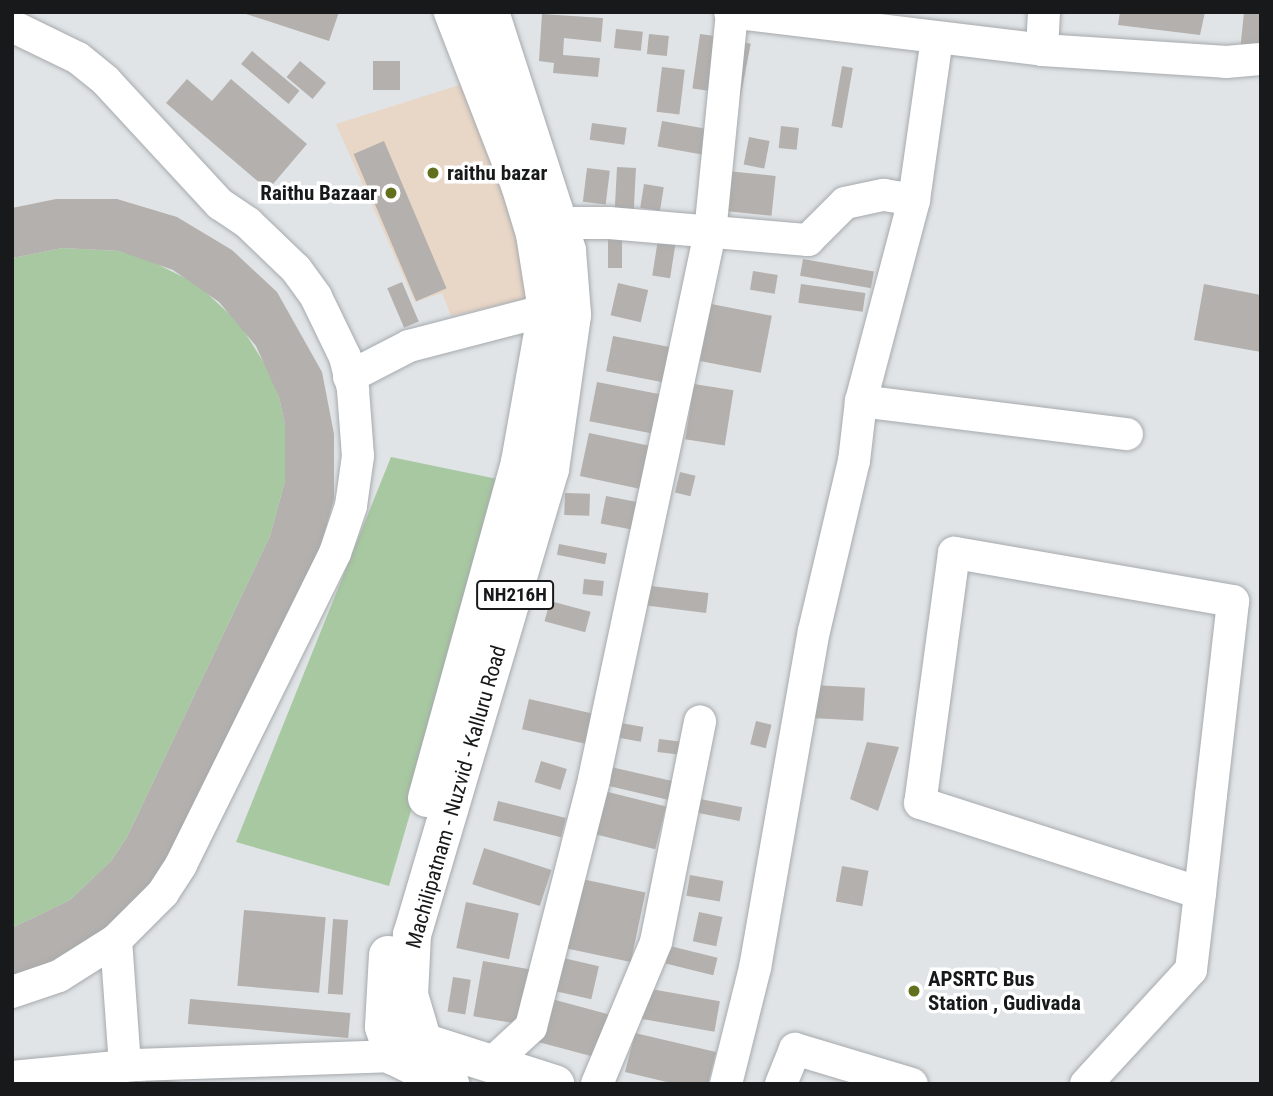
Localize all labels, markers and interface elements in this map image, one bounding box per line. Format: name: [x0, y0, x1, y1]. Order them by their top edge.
place label: raithu bazar: [447, 160, 547, 186]
marker: raithu bazar: [425, 165, 441, 181]
place label: Raithu Bazaar: [260, 180, 377, 206]
marker: Raithu Bazaar: [383, 185, 399, 201]
road number: NH216H: [475, 580, 555, 610]
street label: Machilipatnam - Nuzvid - Kalluru Road: [401, 643, 511, 951]
place label: APSRTC Bus Station , Gudivada: [928, 966, 1081, 1016]
marker: APSRTC Bus Station , Gudivada: [906, 983, 922, 999]

